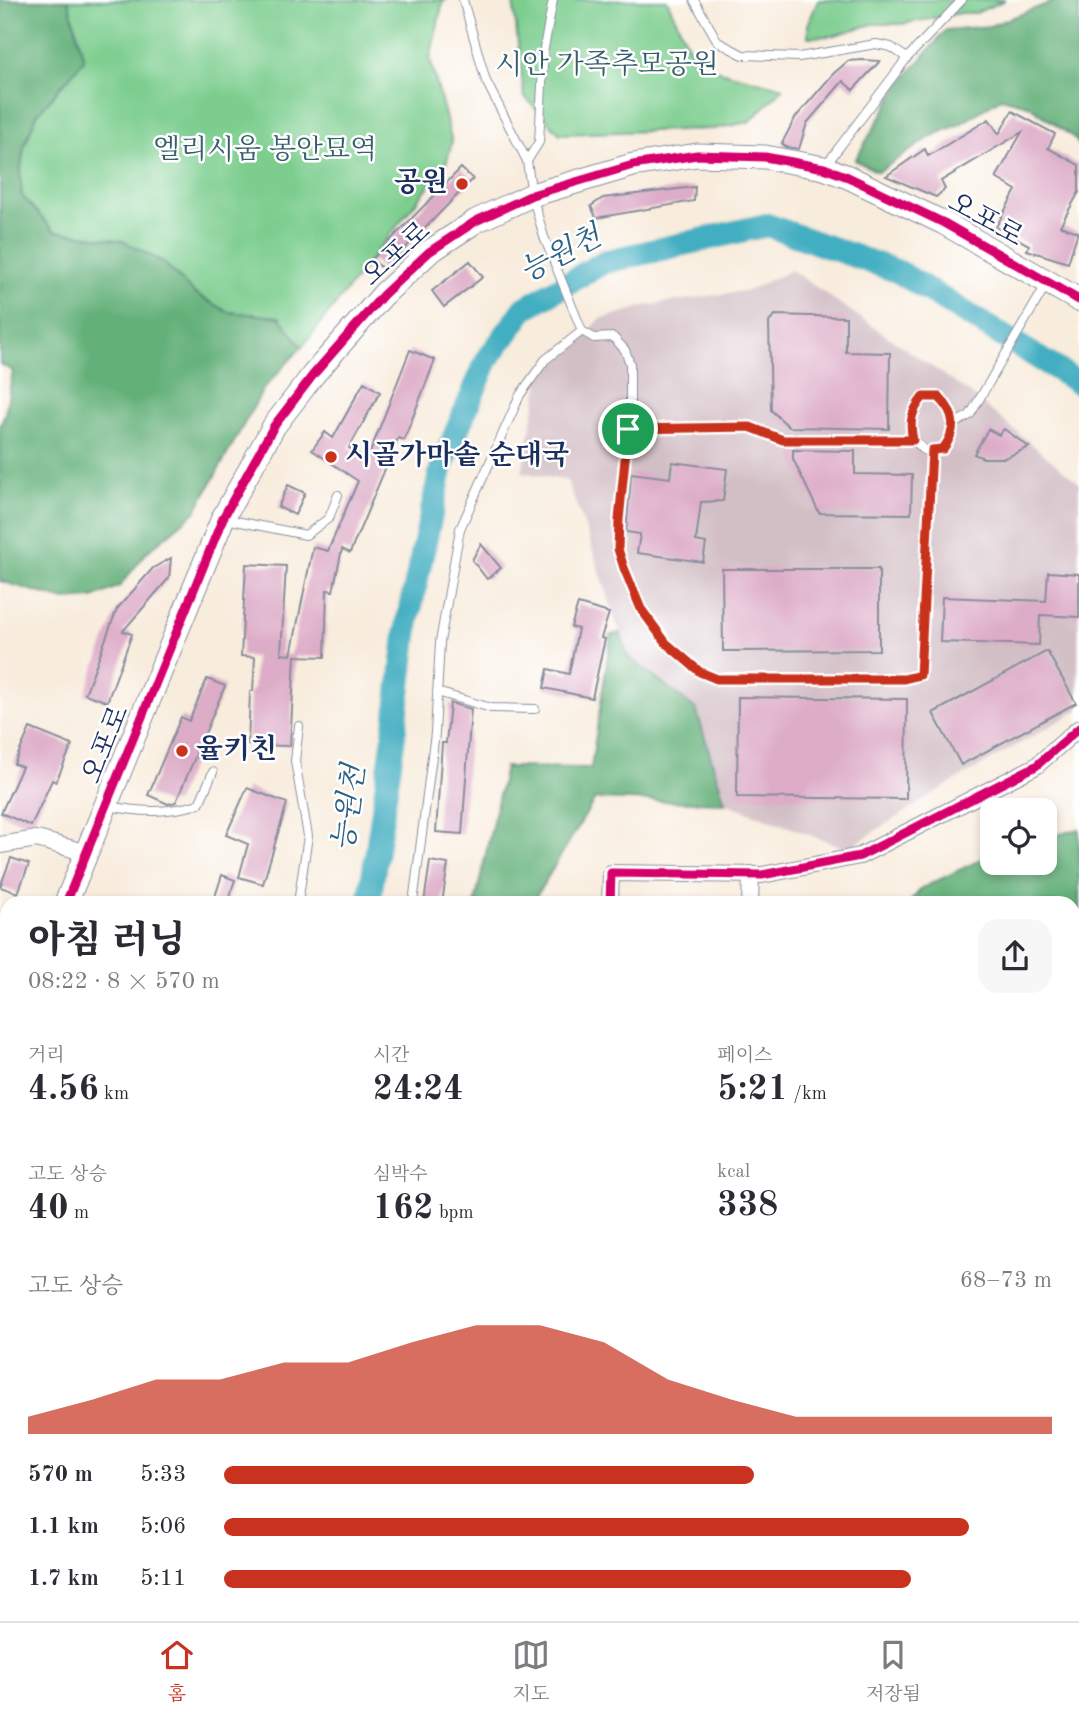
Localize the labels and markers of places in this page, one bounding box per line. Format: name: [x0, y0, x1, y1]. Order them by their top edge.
place label: 공원: [394, 166, 448, 198]
marker: 공원: [454, 176, 470, 192]
pin: [598, 399, 658, 459]
place label: 시골가마솥 순대국: [345, 439, 569, 471]
marker: 시골가마솥 순대국: [323, 449, 339, 465]
place label: 율키친: [196, 733, 277, 765]
marker: 율키친: [174, 743, 190, 759]

